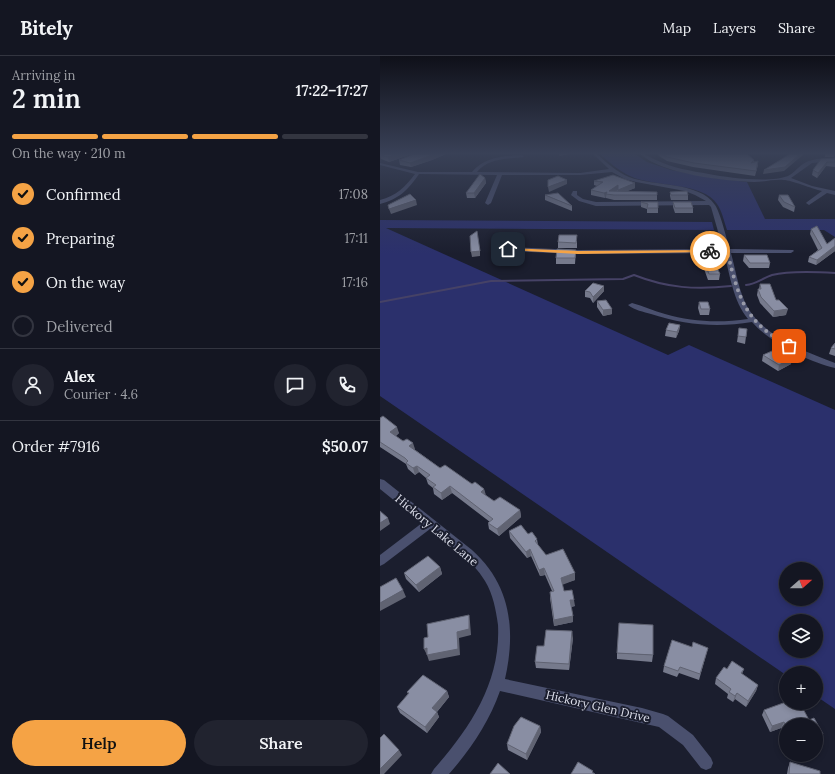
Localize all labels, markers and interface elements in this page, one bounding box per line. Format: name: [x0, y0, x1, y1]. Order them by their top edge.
text: Bitely: [20, 16, 73, 40]
text: Map: [663, 19, 691, 37]
text: Layers: [713, 19, 756, 37]
text: Share: [778, 19, 815, 37]
text: Arriving in: [12, 67, 75, 84]
text: 17:22–17:27: [296, 81, 368, 100]
text: 2 min: [12, 82, 81, 115]
text: On the way · 210 m: [12, 145, 126, 162]
icon: check: [12, 183, 34, 205]
text: Confirmed: [46, 185, 121, 204]
text: 17:08: [339, 186, 368, 203]
icon: check: [12, 227, 34, 249]
text: Preparing: [46, 229, 114, 248]
text: 17:11: [345, 230, 368, 247]
courier: [690, 231, 730, 271]
pin: [491, 232, 525, 266]
icon: home: [497, 238, 519, 260]
icon: bike: [699, 240, 721, 262]
icon: check: [12, 271, 34, 293]
text: On the way: [46, 273, 125, 292]
text: 17:16: [342, 274, 368, 291]
text: Delivered: [46, 317, 113, 336]
pin: [772, 329, 806, 363]
icon: bag: [778, 335, 800, 357]
button: person: [12, 364, 54, 406]
button: chat: [274, 364, 316, 406]
button: phone: [326, 364, 368, 406]
text: Alex: [64, 367, 95, 386]
text: Courier · 4.6: [64, 386, 138, 403]
text: Order #7916: [12, 437, 100, 456]
text: $50.07: [322, 437, 368, 456]
street label: Hickory Lake Lane: [392, 491, 482, 569]
north arrow: [779, 562, 823, 606]
map controls: [779, 562, 823, 762]
button: layers: [779, 614, 823, 658]
button: +: [779, 666, 823, 710]
street label: Hickory Glen Drive: [544, 687, 652, 725]
button: −: [779, 718, 823, 762]
button: Help: [12, 720, 186, 766]
button: Share: [194, 720, 368, 766]

